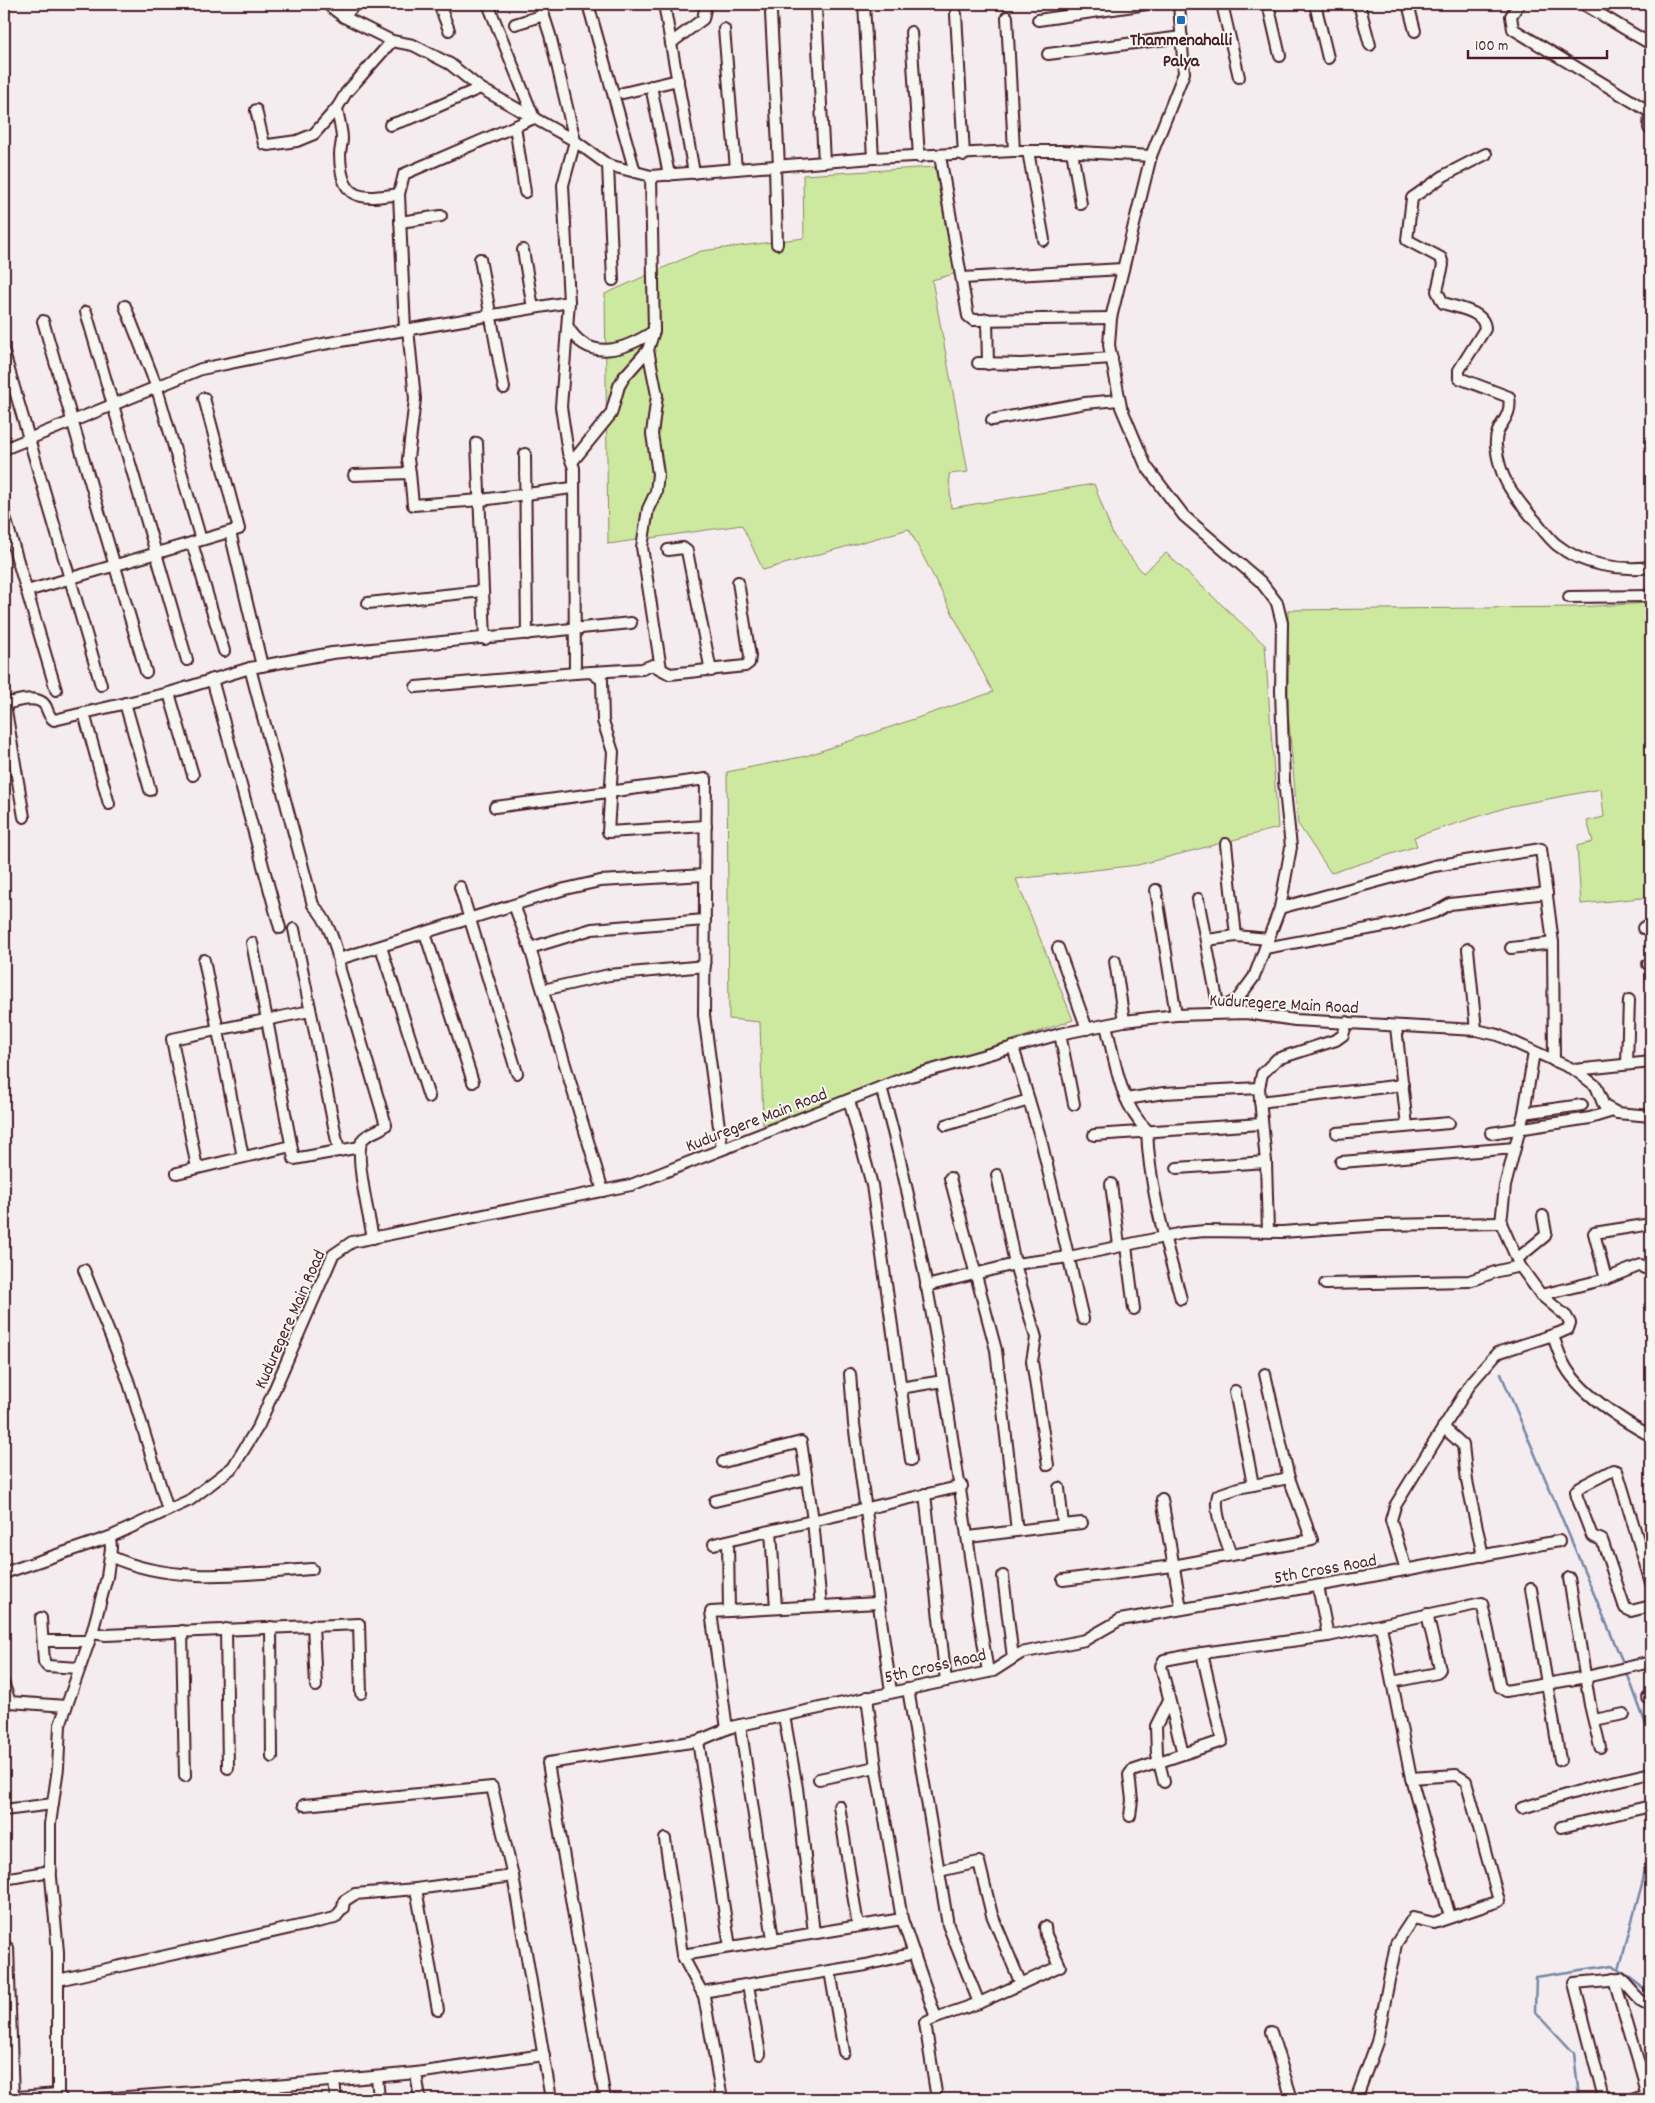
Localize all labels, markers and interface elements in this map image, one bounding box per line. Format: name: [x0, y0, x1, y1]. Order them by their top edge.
marker: Thammenahalli Palya: [1175, 14, 1187, 26]
scale bar: [1468, 28, 1606, 60]
place label: Thammenahalli Palya: [1130, 29, 1233, 75]
text: 100 m: [1475, 36, 1508, 58]
street label: Kuduregere Main Road: [1208, 989, 1359, 1022]
street label: Kuduregere Main Road: [682, 1083, 831, 1160]
street label: Kuduregere Main Road: [249, 1247, 333, 1394]
street label: 5th Cross Road: [1272, 1549, 1379, 1592]
street label: 5th Cross Road: [882, 1644, 989, 1691]

